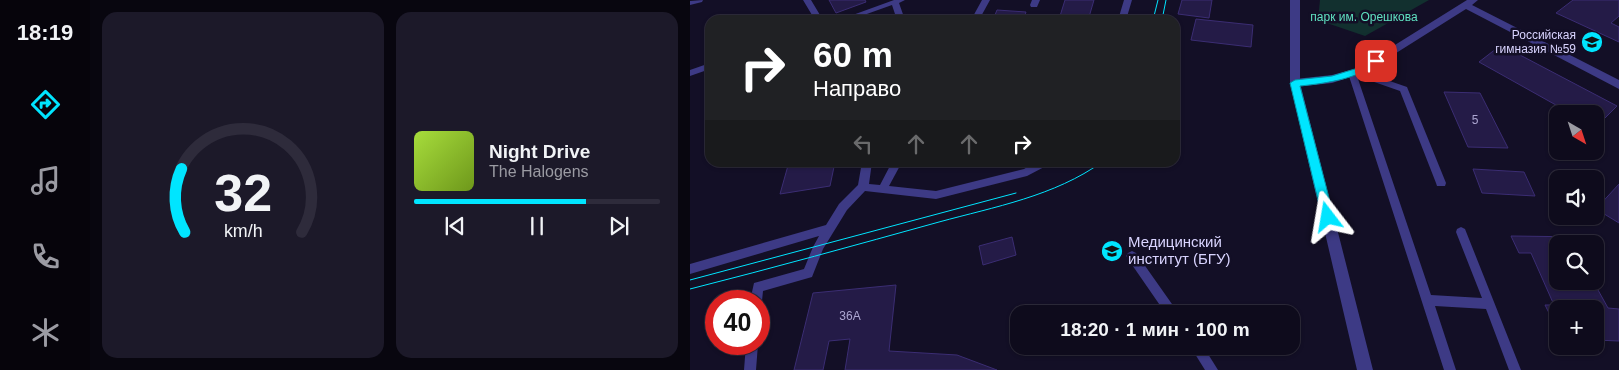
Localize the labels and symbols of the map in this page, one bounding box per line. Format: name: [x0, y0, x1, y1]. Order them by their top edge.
park label: парк им. Орешкова: [1310, 10, 1418, 24]
place label: Российская гимназия №59: [1495, 28, 1576, 56]
school or university icon: Российская гимназия №59: [1580, 30, 1604, 54]
pin: [1355, 40, 1397, 82]
north arrow: [1549, 105, 1604, 160]
house number: 5: [1472, 113, 1479, 127]
position arrow: [1301, 190, 1353, 242]
place label: Медицинский институт (БГУ): [1128, 233, 1230, 267]
school or university icon: Медицинский институт (БГУ): [1100, 239, 1124, 263]
speed limit sign: 40: [705, 290, 770, 355]
house number: 36А: [839, 309, 861, 323]

